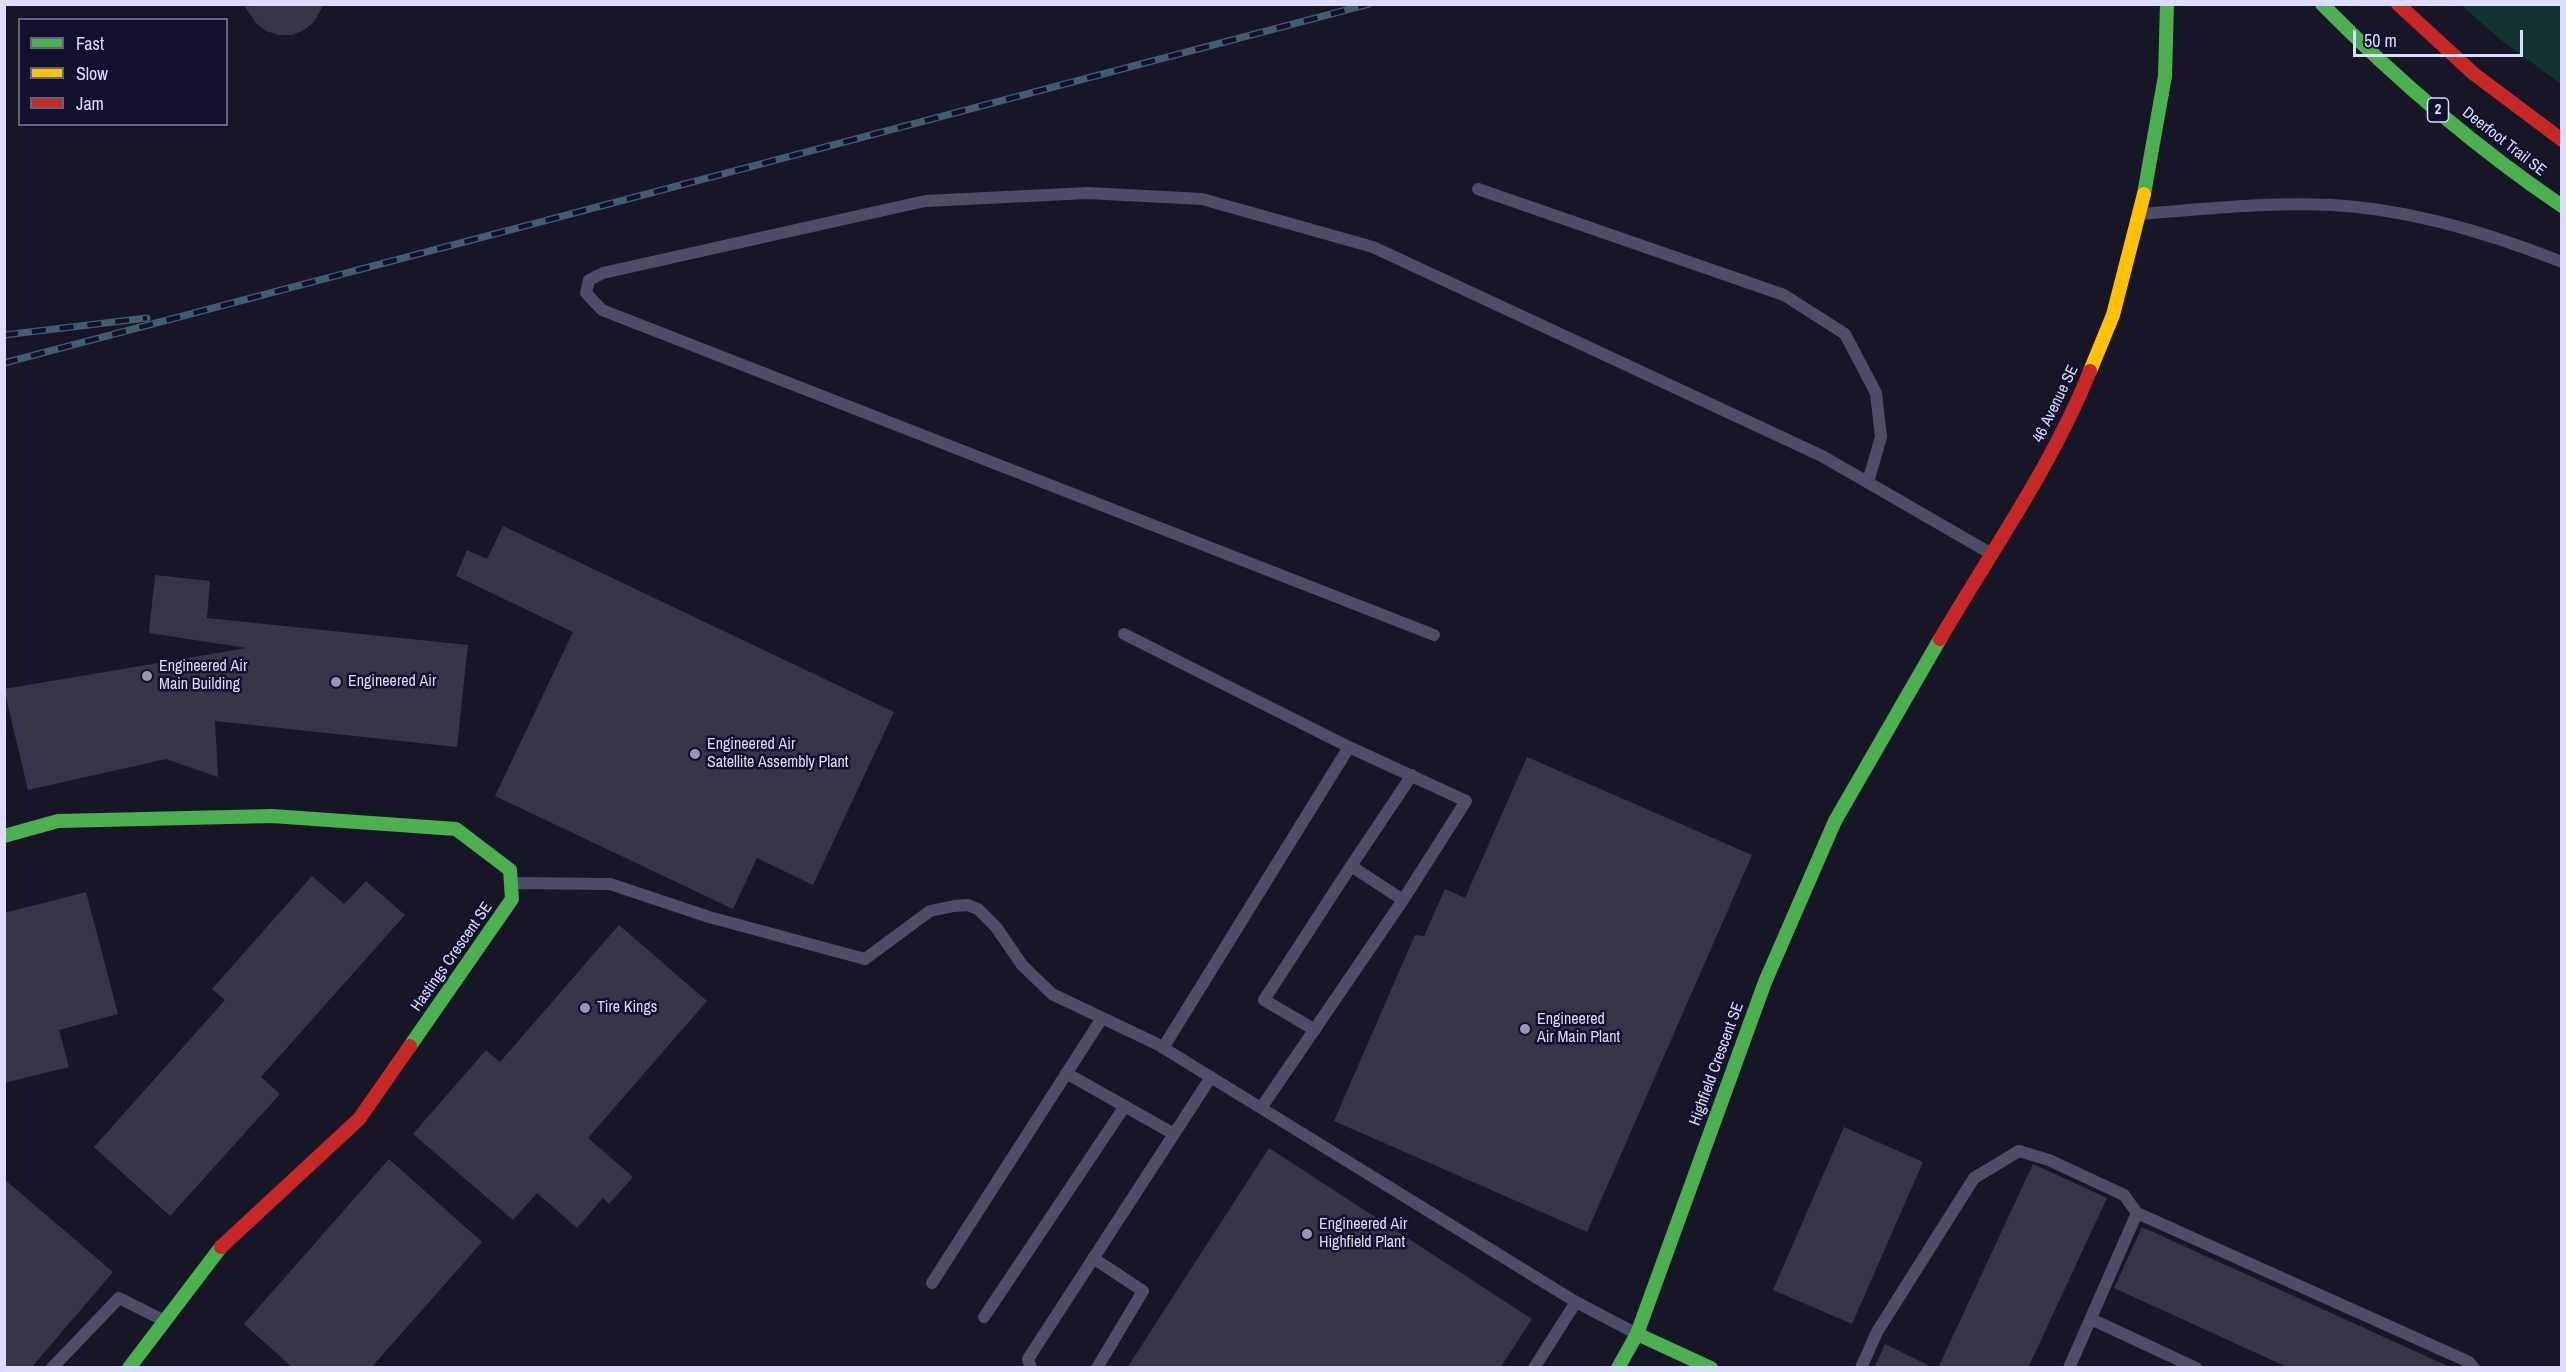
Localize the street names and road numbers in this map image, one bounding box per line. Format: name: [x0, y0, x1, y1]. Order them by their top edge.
road number: 2: [2428, 98, 2448, 122]
street label: Deerfoot Trail SE: [2458, 103, 2550, 181]
street label: 46 Avenue SE: [2029, 362, 2083, 446]
street label: Hastings Crescent SE: [407, 899, 497, 1015]
street label: Highfield Crescent SE: [1686, 1000, 1748, 1128]

